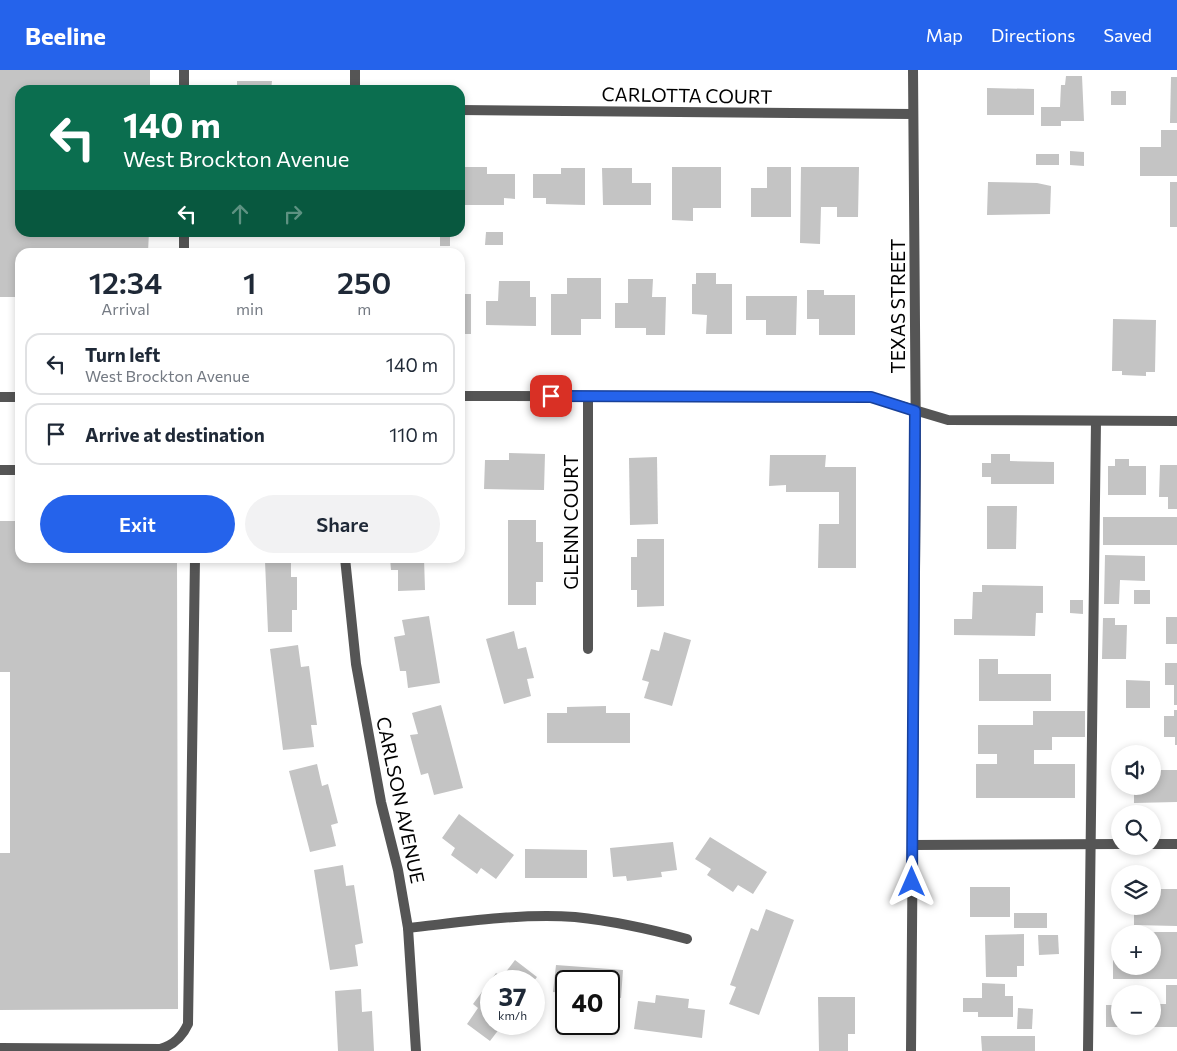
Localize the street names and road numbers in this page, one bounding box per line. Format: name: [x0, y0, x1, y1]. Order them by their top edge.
street label: CARLOTTA COURT: [601, 82, 773, 108]
street label: TEXAS STREET: [886, 239, 909, 373]
street label: GLENN COURT: [559, 454, 582, 590]
street label: CARLSON AVENUE: [372, 715, 430, 885]

